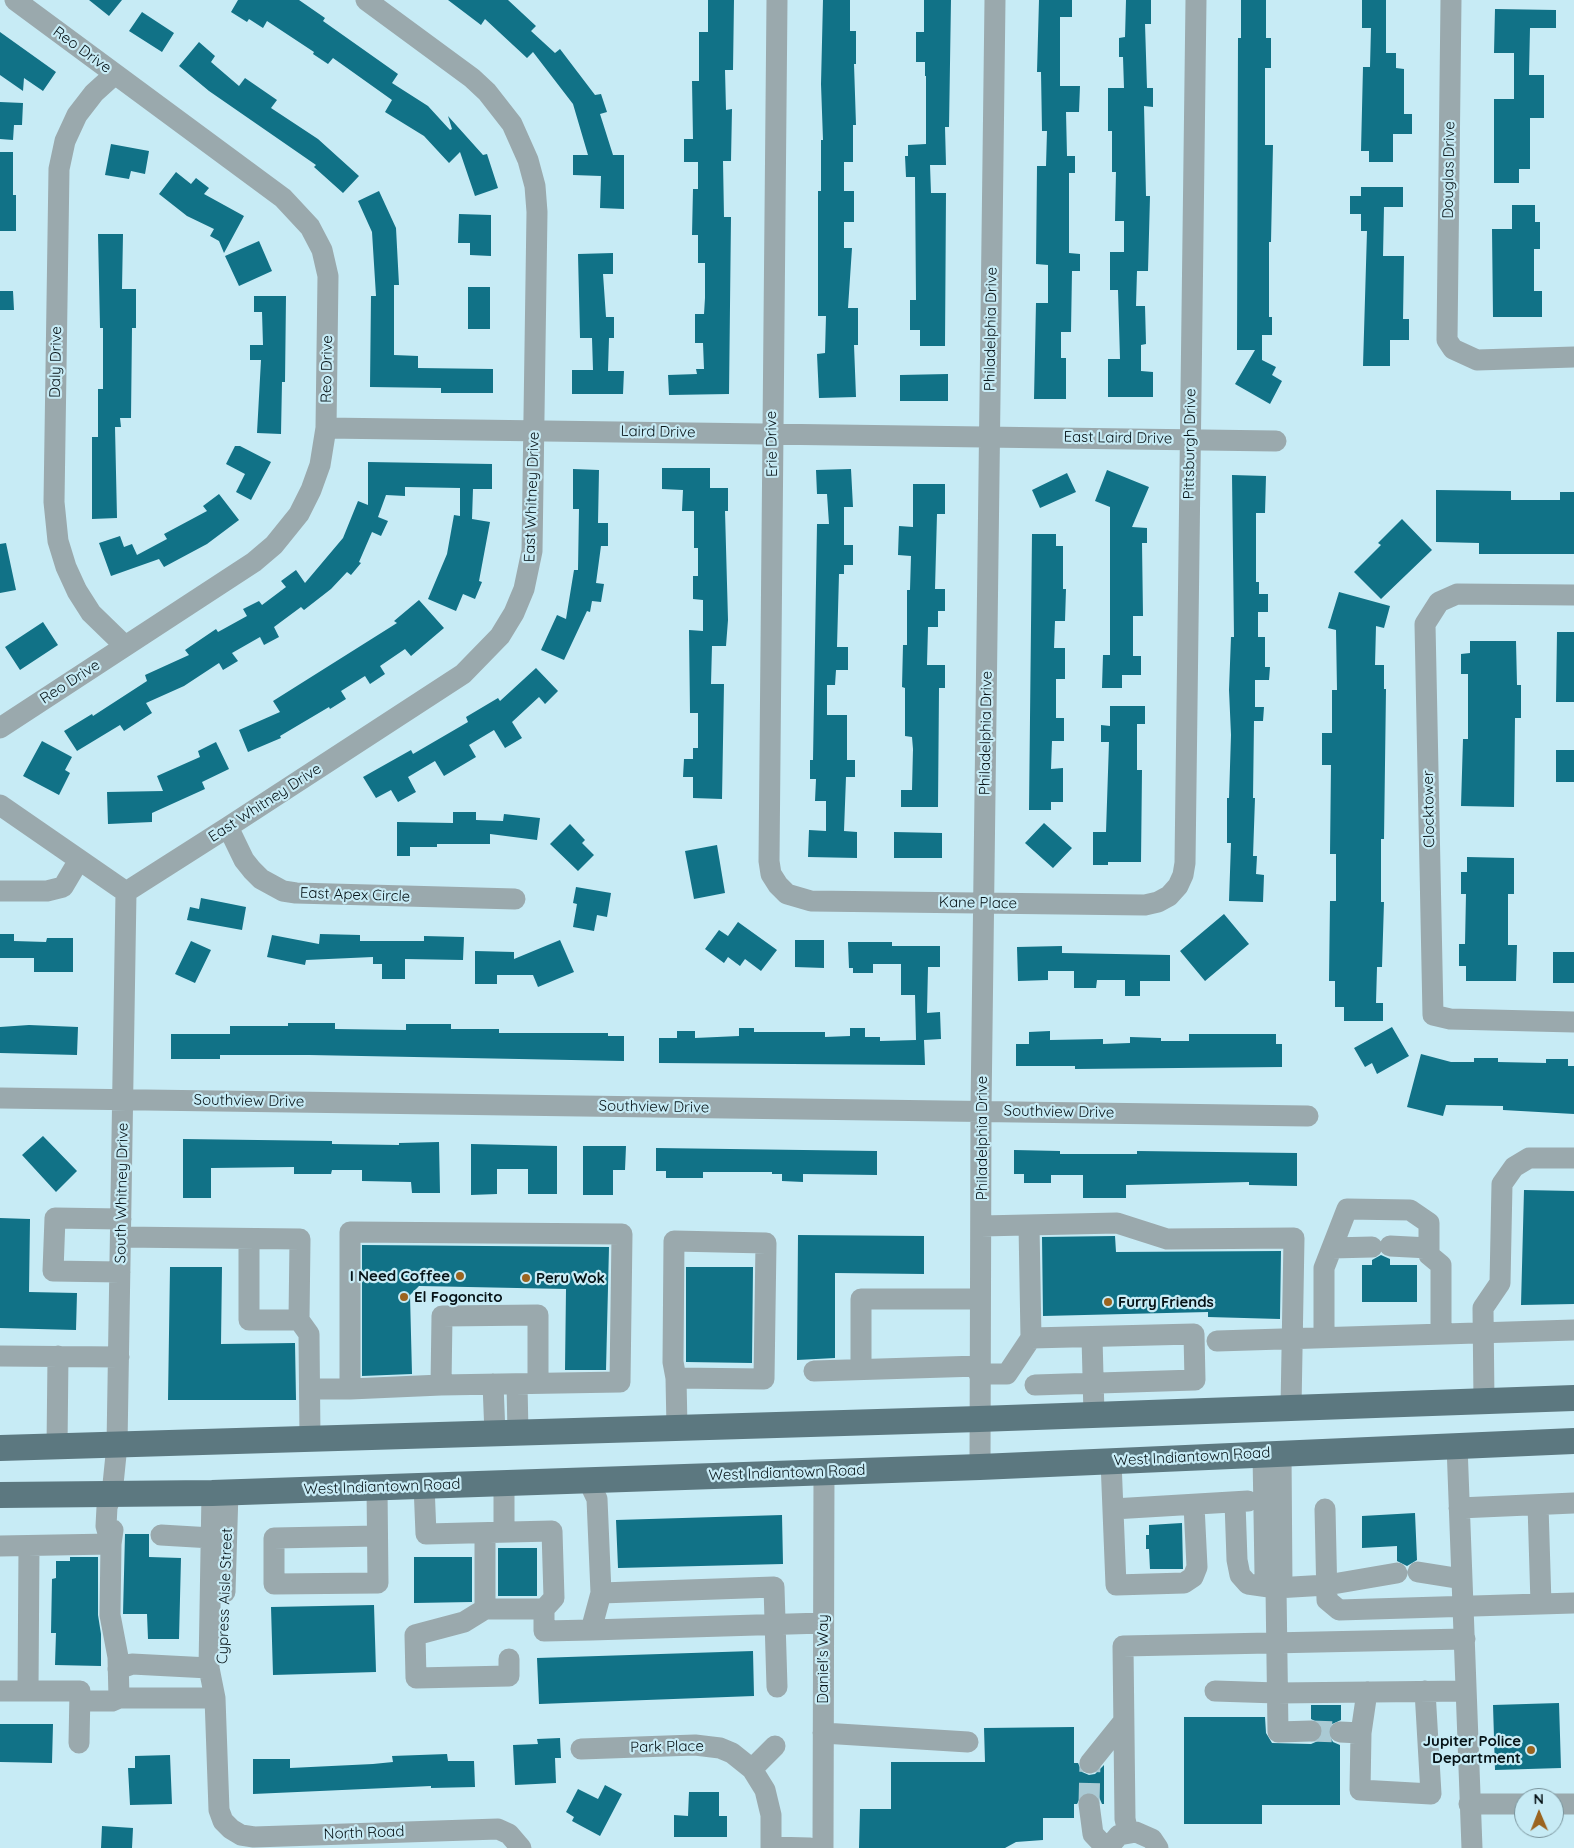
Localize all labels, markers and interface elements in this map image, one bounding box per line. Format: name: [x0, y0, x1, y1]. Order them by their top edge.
street label: Reo Drive: [49, 23, 115, 77]
street label: Douglas Drive: [1439, 121, 1459, 219]
street label: Philadelphia Drive: [981, 267, 1001, 391]
street label: Daly Drive: [46, 326, 66, 398]
street label: Reo Drive: [317, 335, 337, 403]
street label: Pittsburgh Drive: [1180, 388, 1200, 500]
street label: Erie Drive: [762, 411, 782, 477]
street label: Laird Drive: [620, 422, 696, 442]
street label: East Laird Drive: [1063, 428, 1173, 448]
street label: East Whitney Drive: [521, 431, 543, 563]
street label: Reo Drive: [37, 656, 103, 708]
street label: Philadelphia Drive: [976, 671, 996, 795]
street label: East Whitney Drive: [205, 760, 325, 846]
street label: Clocktower: [1419, 770, 1439, 848]
street label: East Apex Circle: [300, 884, 410, 906]
street label: Kane Place: [939, 893, 1017, 913]
street label: Philadelphia Drive: [973, 1076, 991, 1200]
street label: Southview Drive: [194, 1091, 304, 1111]
street label: Southview Drive: [599, 1097, 709, 1117]
street label: Southview Drive: [1004, 1102, 1114, 1122]
street label: South Whitney Drive: [112, 1122, 132, 1264]
place label: I Need Coffee: [350, 1267, 450, 1285]
place label: Peru Wok: [536, 1269, 605, 1287]
marker: I Need Coffee: [454, 1270, 466, 1282]
marker: Peru Wok: [520, 1272, 532, 1284]
place label: El Fogoncito: [414, 1288, 503, 1306]
marker: El Fogoncito: [398, 1291, 410, 1303]
place label: Furry Friends: [1118, 1293, 1214, 1311]
marker: Furry Friends: [1102, 1296, 1114, 1308]
street label: West Indiantown Road: [1113, 1444, 1271, 1470]
street label: West Indiantown Road: [708, 1461, 866, 1485]
street label: West Indiantown Road: [303, 1475, 461, 1499]
street label: Cypress Aisle Street: [214, 1528, 236, 1664]
street label: Daniel's Way: [814, 1614, 832, 1704]
place label: Jupiter Police Department: [1423, 1732, 1521, 1767]
street label: Park Place: [630, 1737, 704, 1757]
marker: Jupiter Police Department: [1525, 1744, 1537, 1756]
north arrow: [1514, 1788, 1564, 1838]
text: N: [1533, 1790, 1544, 1808]
street label: North Road: [323, 1823, 405, 1843]

